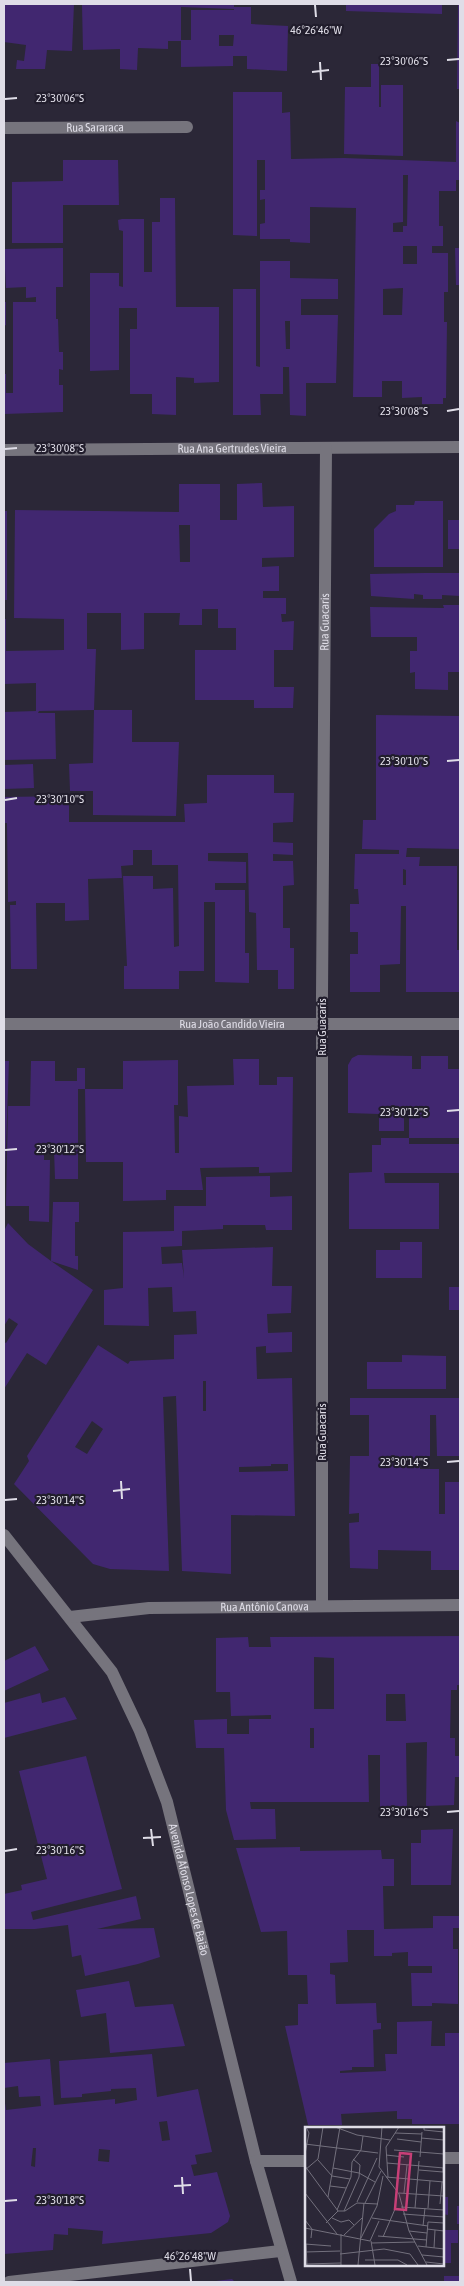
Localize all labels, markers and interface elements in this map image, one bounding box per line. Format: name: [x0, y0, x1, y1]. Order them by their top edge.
text: 46°26'46"W: [290, 23, 342, 37]
text: 23°30'06"S: [380, 54, 428, 68]
text: 23°30'06"S: [36, 91, 84, 105]
street label: Rua Sararaca: [66, 120, 124, 135]
text: 23°30'08"S: [380, 404, 428, 418]
text: 23°30'08"S: [36, 441, 84, 455]
street label: Rua Ana Gertrudes Vieira: [177, 441, 287, 456]
street label: Rua Guacaris: [318, 593, 332, 651]
text: 23°30'10"S: [380, 754, 428, 768]
text: 23°30'10"S: [36, 792, 84, 806]
street label: Rua Guacaris: [315, 998, 329, 1056]
street label: Rua João Candido Vieira: [179, 1017, 285, 1031]
text: 23°30'12"S: [380, 1105, 428, 1119]
text: 23°30'12"S: [36, 1142, 84, 1156]
street label: Rua Guacaris: [315, 1403, 329, 1461]
text: 23°30'14"S: [380, 1455, 428, 1469]
text: 23°30'14"S: [36, 1493, 84, 1507]
street label: Rua Antônio Canova: [220, 1599, 309, 1614]
text: 23°30'16"S: [380, 1805, 428, 1819]
street label: Avenida Afonso Lopes de Baião: [166, 1822, 212, 1957]
text: 23°30'16"S: [36, 1843, 84, 1857]
inset map: [305, 2127, 444, 2266]
text: 23°30'18"S: [36, 2193, 84, 2207]
text: 46°26'48"W: [164, 2249, 216, 2263]

